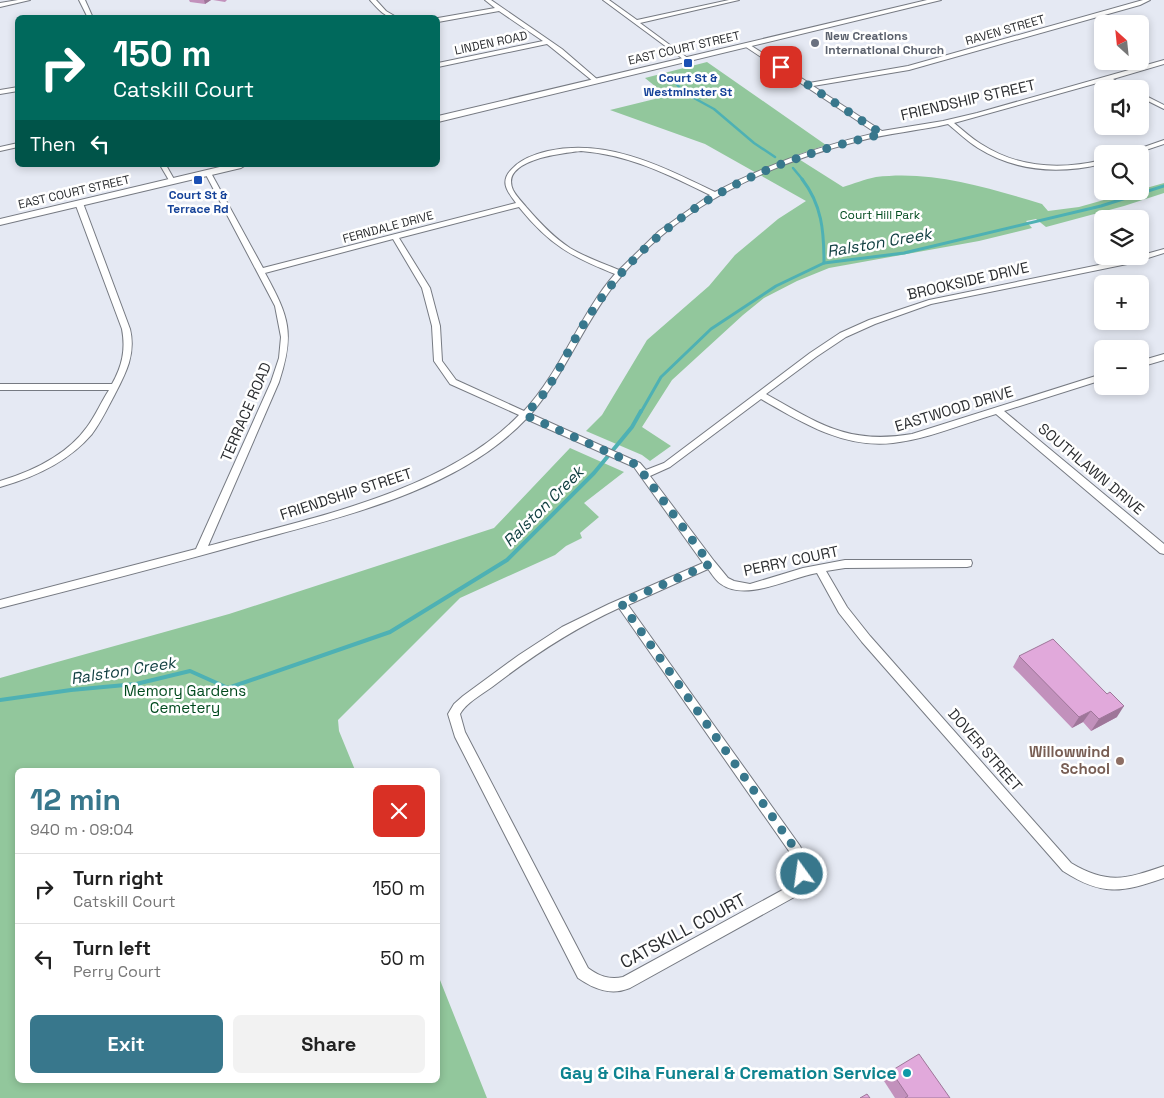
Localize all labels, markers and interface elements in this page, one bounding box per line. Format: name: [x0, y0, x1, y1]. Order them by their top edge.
street label: RAVEN STREET: [963, 11, 1047, 49]
north arrow: [1094, 15, 1149, 70]
map controls: [1094, 15, 1149, 395]
street label: LINDEN ROAD: [453, 27, 529, 59]
street label: EAST COURT STREET: [627, 27, 741, 69]
place label: New Creations International Church: [825, 28, 944, 58]
text: 150 m: [113, 32, 211, 76]
icon: right: [30, 35, 95, 100]
marker: New Creations International Church: [809, 37, 821, 49]
pin: [760, 46, 802, 88]
icon: arrive: [767, 53, 795, 81]
marker: Court St & Westminster St: [682, 57, 694, 69]
place label: Court St & Westminster St: [644, 70, 733, 100]
text: Catskill Court: [113, 75, 254, 103]
street label: FRIENDSHIP STREET: [899, 75, 1037, 124]
button: sound: [1094, 80, 1149, 135]
icon: left: [86, 130, 114, 158]
text: Then: [30, 132, 76, 157]
button: search: [1094, 145, 1149, 200]
street label: EAST COURT STREET: [17, 171, 131, 213]
marker: Court St & Terrace Rd: [192, 174, 204, 186]
place label: Court St & Terrace Rd: [167, 187, 229, 217]
street label: FERNDALE DRIVE: [341, 207, 435, 247]
park label: Court Hill Park: [840, 207, 921, 223]
button: layers: [1094, 210, 1149, 265]
water label: Ralston Creek: [825, 223, 935, 262]
street label: BROOKSIDE DRIVE: [905, 257, 1031, 304]
button: +: [1094, 275, 1149, 330]
button: −: [1094, 340, 1149, 395]
street label: TERRACE ROAD: [216, 359, 275, 464]
street label: EASTWOOD DRIVE: [892, 381, 1015, 436]
street label: SOUTHLAWN DRIVE: [1034, 419, 1148, 519]
water label: Ralston Creek: [498, 460, 590, 551]
street label: FRIENDSHIP STREET: [277, 463, 415, 524]
street label: PERRY COURT: [742, 541, 840, 580]
water label: Ralston Creek: [69, 651, 179, 689]
park label: Memory Gardens Cemetery: [124, 681, 246, 717]
street label: DOVER STREET: [944, 704, 1027, 795]
place label: Willowwind School: [1029, 742, 1110, 778]
marker: Willowwind School: [1114, 755, 1126, 767]
text: 12 min: [30, 780, 121, 819]
button: close: [373, 785, 425, 837]
text: 940 m · 09:04: [30, 819, 134, 840]
position arrow: [775, 847, 827, 899]
text: Turn right: [73, 866, 163, 891]
icon: right: [30, 875, 58, 903]
text: 150 m: [372, 876, 425, 901]
street label: CATSKILL COURT: [616, 888, 750, 973]
text: Catskill Court: [73, 891, 176, 912]
text: Turn left: [73, 936, 151, 961]
icon: left: [30, 945, 58, 973]
text: 50 m: [380, 946, 425, 971]
text: Perry Court: [73, 961, 161, 982]
button: Exit: [30, 1015, 223, 1073]
button: Share: [233, 1015, 425, 1073]
place label: Gay & Ciha Funeral & Cremation Service: [560, 1061, 897, 1084]
marker: Gay & Ciha Funeral & Cremation Service: [901, 1067, 913, 1079]

